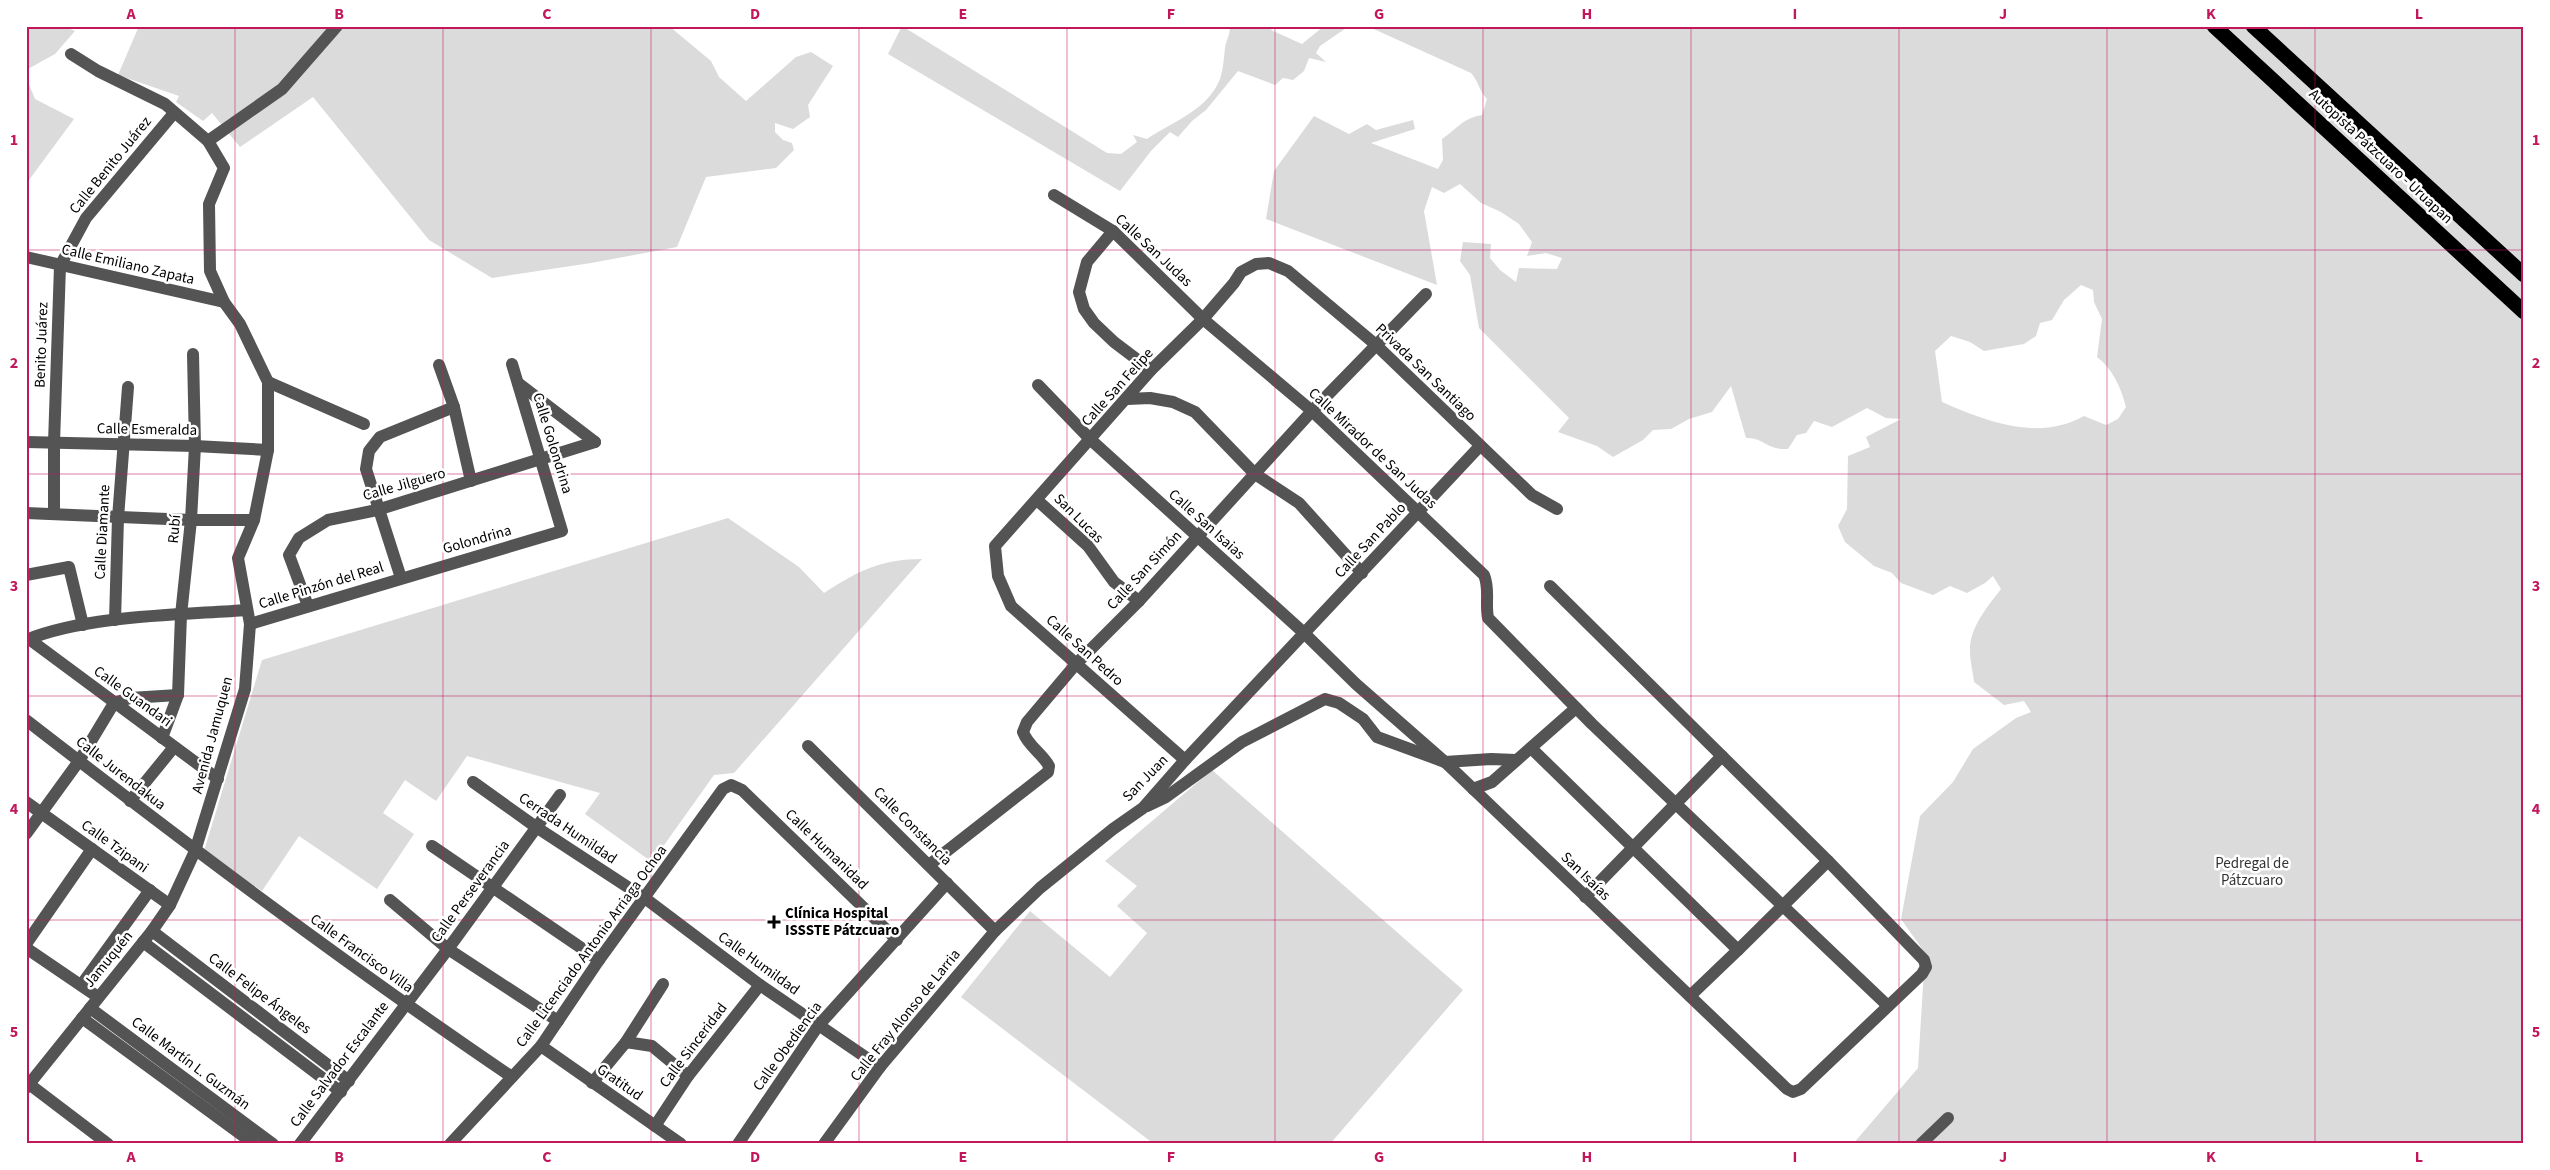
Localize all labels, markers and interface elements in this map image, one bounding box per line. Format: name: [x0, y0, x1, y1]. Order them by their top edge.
text: A: [125, 3, 136, 25]
text: B: [334, 3, 344, 25]
text: C: [542, 3, 552, 25]
text: D: [750, 3, 760, 25]
text: E: [959, 3, 967, 25]
text: F: [1167, 3, 1175, 25]
text: G: [1374, 3, 1384, 25]
text: H: [1582, 3, 1592, 25]
text: I: [1793, 3, 1797, 25]
text: J: [1999, 3, 2007, 25]
text: K: [2206, 3, 2216, 25]
text: L: [2415, 3, 2423, 25]
street label: Autopista Pátzcuaro - Uruapan: [2304, 84, 2457, 229]
street label: Calle Benito Juárez: [64, 112, 156, 219]
text: 1: [10, 129, 18, 151]
text: 1: [2532, 129, 2540, 151]
street label: Calle San Judas: [1110, 209, 1197, 292]
street label: Calle Emiliano Zapata: [59, 239, 196, 290]
street label: Benito Juárez: [30, 302, 53, 388]
street label: Privada San Santiago: [1371, 319, 1481, 426]
street label: Calle San Felipe: [1076, 344, 1158, 431]
text: 2: [10, 352, 18, 374]
text: 2: [2532, 352, 2540, 374]
street label: Calle Mirador de San Judas: [1304, 383, 1442, 514]
street label: Calle Golondrina: [527, 390, 578, 496]
street label: Calle Esmeralda: [97, 418, 197, 441]
street label: Calle Jilguero: [360, 463, 448, 506]
street label: Calle Diamante: [90, 484, 115, 580]
street label: Calle San Isaias: [1164, 484, 1249, 564]
street label: San Lucas: [1049, 489, 1108, 548]
street label: Calle San Pablo: [1330, 498, 1411, 583]
street label: Rubí: [163, 513, 186, 544]
street label: Golondrina: [440, 520, 514, 559]
street label: Calle San Simón: [1102, 526, 1187, 615]
street label: Calle Pinzón del Real: [256, 556, 386, 614]
text: 3: [10, 575, 18, 597]
text: 3: [2532, 575, 2540, 597]
street label: Calle San Pedro: [1041, 610, 1128, 691]
street label: Calle Guandari: [89, 661, 176, 732]
street label: Avenida Jamuquen: [187, 674, 238, 796]
street label: Calle Jurendakua: [71, 732, 170, 815]
street label: San Juan: [1118, 750, 1173, 806]
street label: Calle Constancia: [869, 782, 957, 870]
street label: Cerrada Humildad: [514, 788, 621, 869]
text: 4: [10, 798, 19, 820]
text: 4: [2532, 798, 2541, 820]
street label: Calle Humanidad: [780, 804, 873, 895]
street label: Calle Tzipani: [77, 815, 153, 878]
street label: Calle Perseverancia: [426, 836, 515, 947]
street label: Calle Licenciado Antonio Arriaga Ochoa: [511, 841, 672, 1052]
street label: San Isaías: [1556, 847, 1615, 905]
park label: Pedregal de Pátzcuaro: [2215, 853, 2289, 891]
place label: Clínica Hospital ISSSTE Pátzcuaro: [785, 903, 899, 941]
street label: Calle Francisco Villa: [306, 909, 418, 998]
marker: Clínica Hospital ISSSTE Pátzcuaro: [767, 915, 781, 929]
street label: Jamuquén: [79, 926, 138, 992]
street label: Calle Humildad: [714, 927, 804, 1000]
street label: Calle Fray Alonso de Larria: [845, 945, 965, 1086]
street label: Calle Felipe Ángeles: [204, 948, 315, 1039]
street label: Calle Salvador Escalante: [285, 997, 394, 1132]
street label: Calle Obediencia: [748, 997, 827, 1095]
street label: Calle Sinceridad: [655, 999, 732, 1092]
street label: Calle Martín L. Guzmán: [127, 1012, 254, 1115]
text: 5: [10, 1021, 18, 1043]
text: 5: [2532, 1021, 2540, 1043]
street label: Gratitud: [592, 1059, 647, 1106]
text: A: [125, 1146, 136, 1168]
text: B: [334, 1146, 344, 1168]
text: C: [542, 1146, 552, 1168]
text: D: [750, 1146, 760, 1168]
text: E: [959, 1146, 967, 1168]
text: F: [1167, 1146, 1175, 1168]
text: G: [1374, 1146, 1384, 1168]
text: H: [1582, 1146, 1592, 1168]
text: I: [1793, 1146, 1797, 1168]
text: J: [1999, 1146, 2007, 1168]
text: K: [2206, 1146, 2216, 1168]
text: L: [2415, 1146, 2423, 1168]

